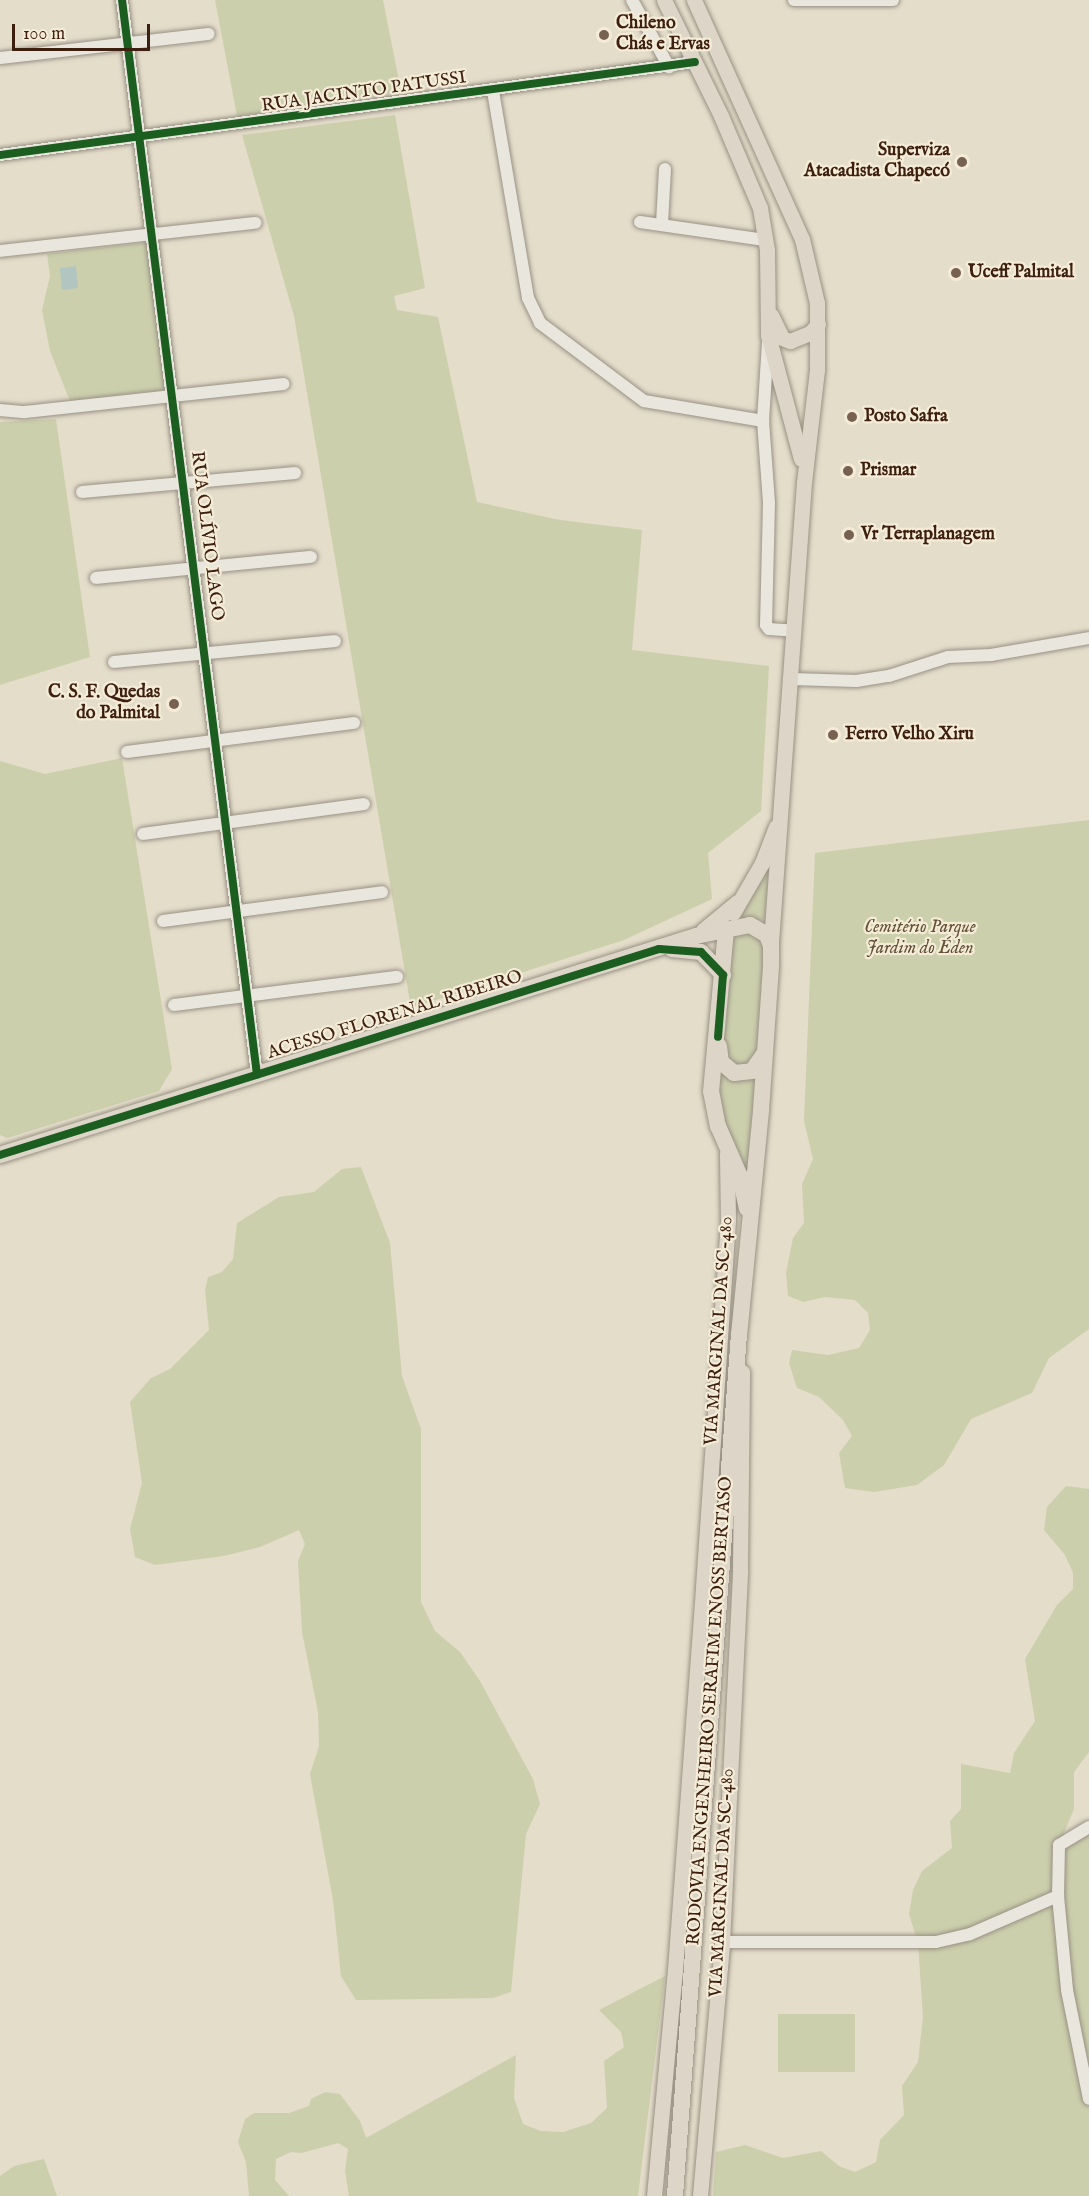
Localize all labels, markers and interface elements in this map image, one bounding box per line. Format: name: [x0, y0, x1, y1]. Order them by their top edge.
scale bar: [15, 12, 153, 50]
place label: Chileno Chás e Ervas: [616, 14, 710, 57]
text: 100 m: [23, 23, 65, 46]
marker: Chileno Chás e Ervas: [597, 28, 611, 42]
street label: RUA JACINTO PATUSSI: [260, 68, 468, 118]
place label: Superviza Atacadista Chapecó: [804, 141, 950, 184]
marker: Superviza Atacadista Chapecó: [955, 155, 969, 169]
place label: Uceff Palmital: [968, 262, 1074, 284]
marker: Uceff Palmital: [949, 266, 963, 280]
place label: Posto Safra: [864, 406, 948, 428]
marker: Posto Safra: [845, 410, 859, 424]
street label: RUA OLÍVIO LAGO: [185, 450, 227, 622]
place label: Prismar: [860, 460, 916, 482]
marker: Prismar: [841, 464, 855, 478]
place label: Vr Terraplanagem: [861, 524, 995, 546]
marker: Vr Terraplanagem: [842, 528, 856, 542]
place label: C. S. F. Quedas do Palmital: [48, 683, 160, 726]
marker: C. S. F. Quedas do Palmital: [165, 695, 183, 713]
place label: Ferro Velho Xiru: [845, 724, 974, 746]
marker: Ferro Velho Xiru: [826, 728, 840, 742]
park label: Cemitério Parque Jardim do Éden: [864, 918, 976, 960]
street label: ACESSO FLORENAL RIBEIRO: [265, 967, 525, 1065]
street label: VIA MARGINAL DA SC-480: [701, 1216, 739, 1446]
street label: RODOVIA ENGENHEIRO SERAFIM ENOSS BERTASO: [684, 1476, 738, 1946]
street label: VIA MARGINAL DA SC-480: [706, 1768, 740, 1998]

